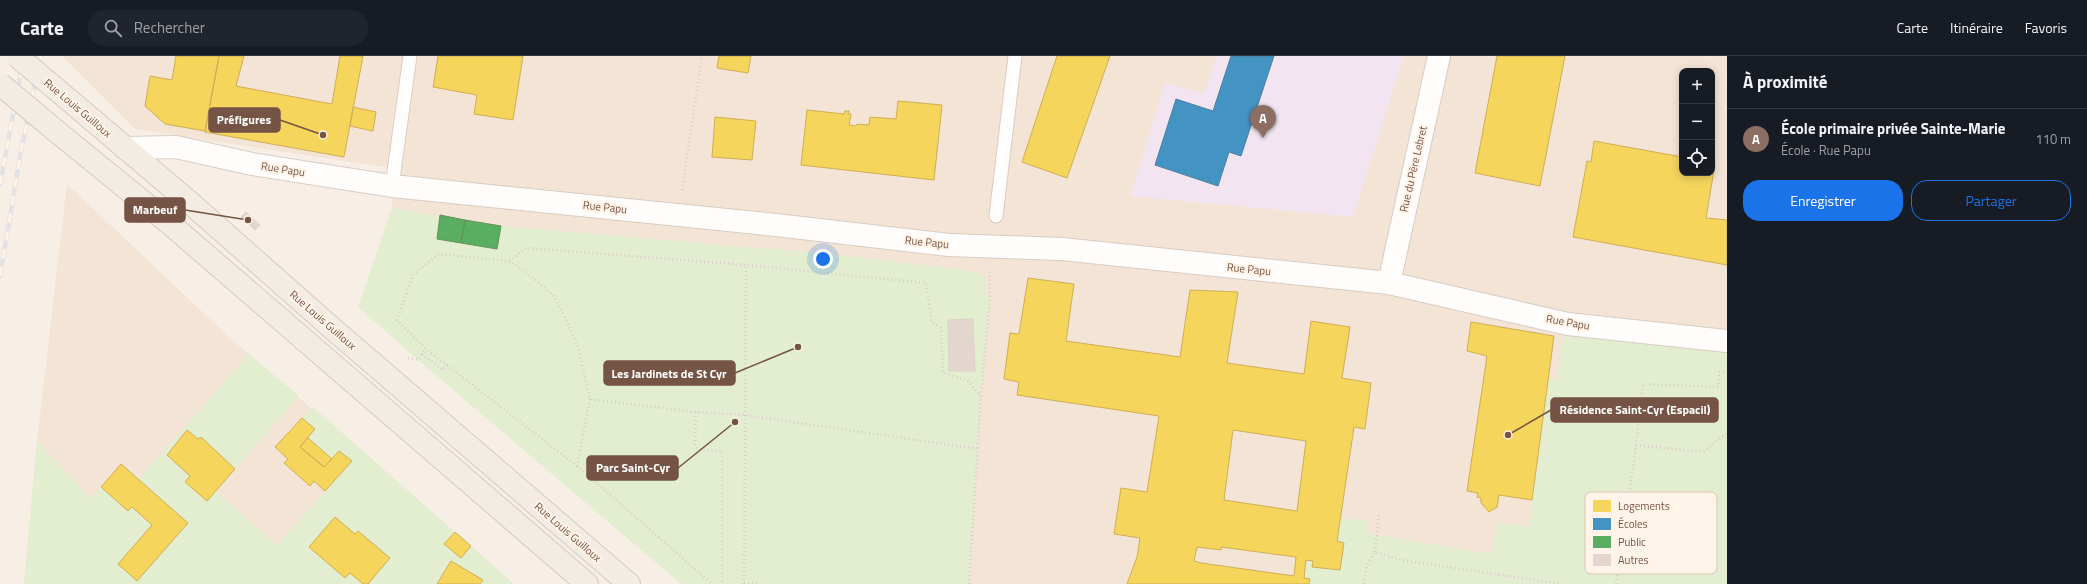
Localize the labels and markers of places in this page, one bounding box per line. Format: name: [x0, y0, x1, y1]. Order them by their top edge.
pin: A: [1250, 105, 1276, 138]
callout: Préfigures: [209, 108, 280, 132]
callout: Marbeuf: [125, 198, 185, 222]
callout: Les Jardinets de St Cyr: [604, 361, 735, 385]
callout: Résidence Saint-Cyr (Espacil): [1551, 398, 1718, 422]
callout: Parc Saint-Cyr: [587, 456, 678, 480]

